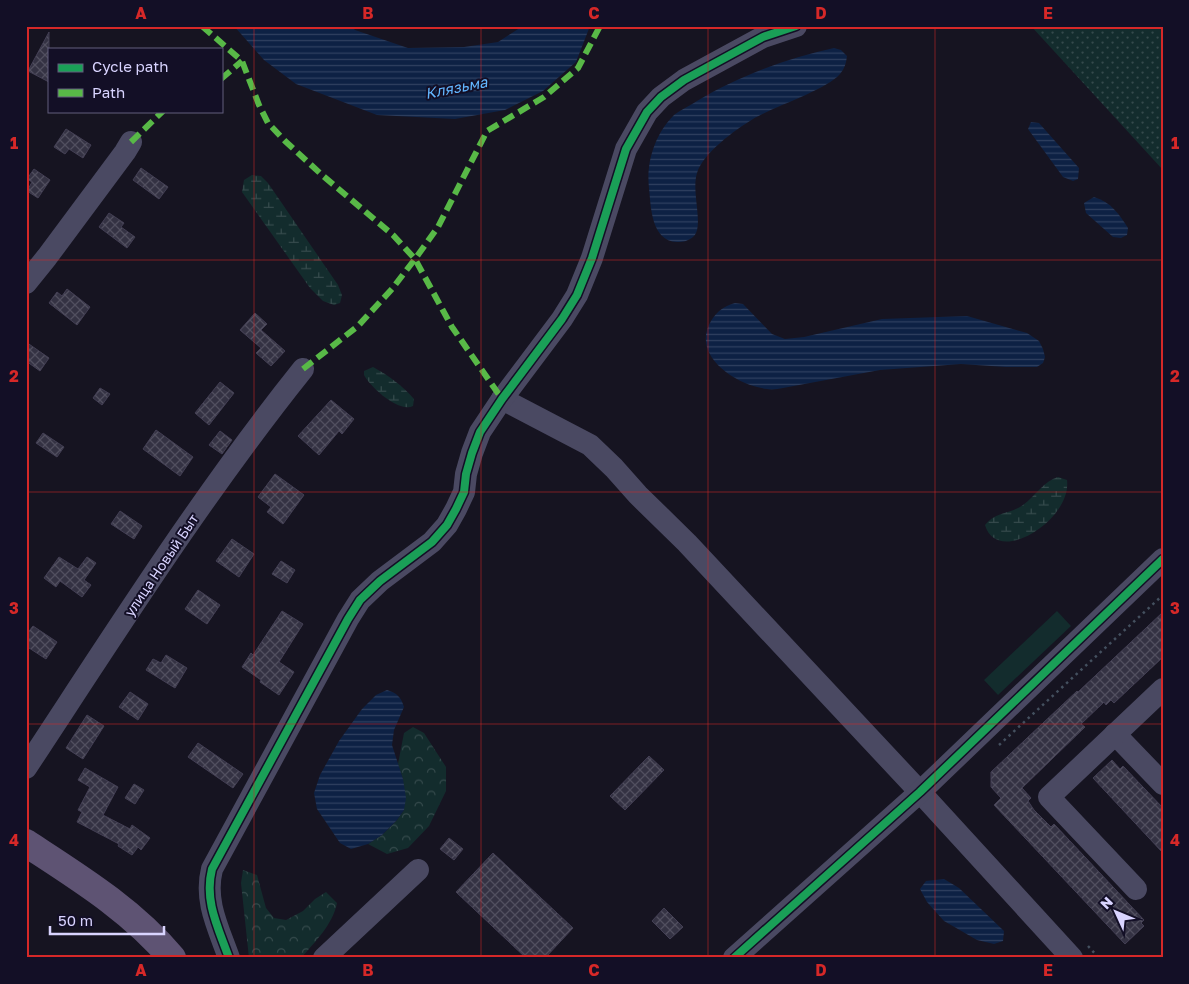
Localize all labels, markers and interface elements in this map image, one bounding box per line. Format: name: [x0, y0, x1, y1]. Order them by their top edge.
text: A: [135, 3, 147, 23]
text: B: [362, 3, 374, 23]
text: C: [588, 3, 600, 23]
text: D: [815, 3, 827, 23]
text: E: [1043, 3, 1053, 23]
legend: [48, 48, 222, 112]
text: Cycle path: [92, 57, 168, 75]
water label: Клязьма: [423, 72, 489, 102]
text: Path: [92, 83, 125, 101]
text: 1: [10, 133, 18, 153]
text: 1: [1171, 133, 1179, 153]
text: 2: [9, 366, 19, 386]
text: 2: [1170, 366, 1180, 386]
street label: улица Новый Быт: [120, 510, 202, 620]
text: 3: [9, 598, 19, 618]
text: 3: [1170, 598, 1180, 618]
text: 4: [9, 830, 19, 850]
text: 4: [1170, 830, 1180, 850]
north arrow: [1092, 886, 1142, 936]
text: N: [1096, 893, 1116, 912]
scale bar: [50, 904, 164, 936]
text: 50 m: [58, 911, 93, 929]
text: A: [135, 960, 147, 980]
text: B: [362, 960, 374, 980]
text: C: [588, 960, 600, 980]
text: D: [815, 960, 827, 980]
text: E: [1043, 960, 1053, 980]

